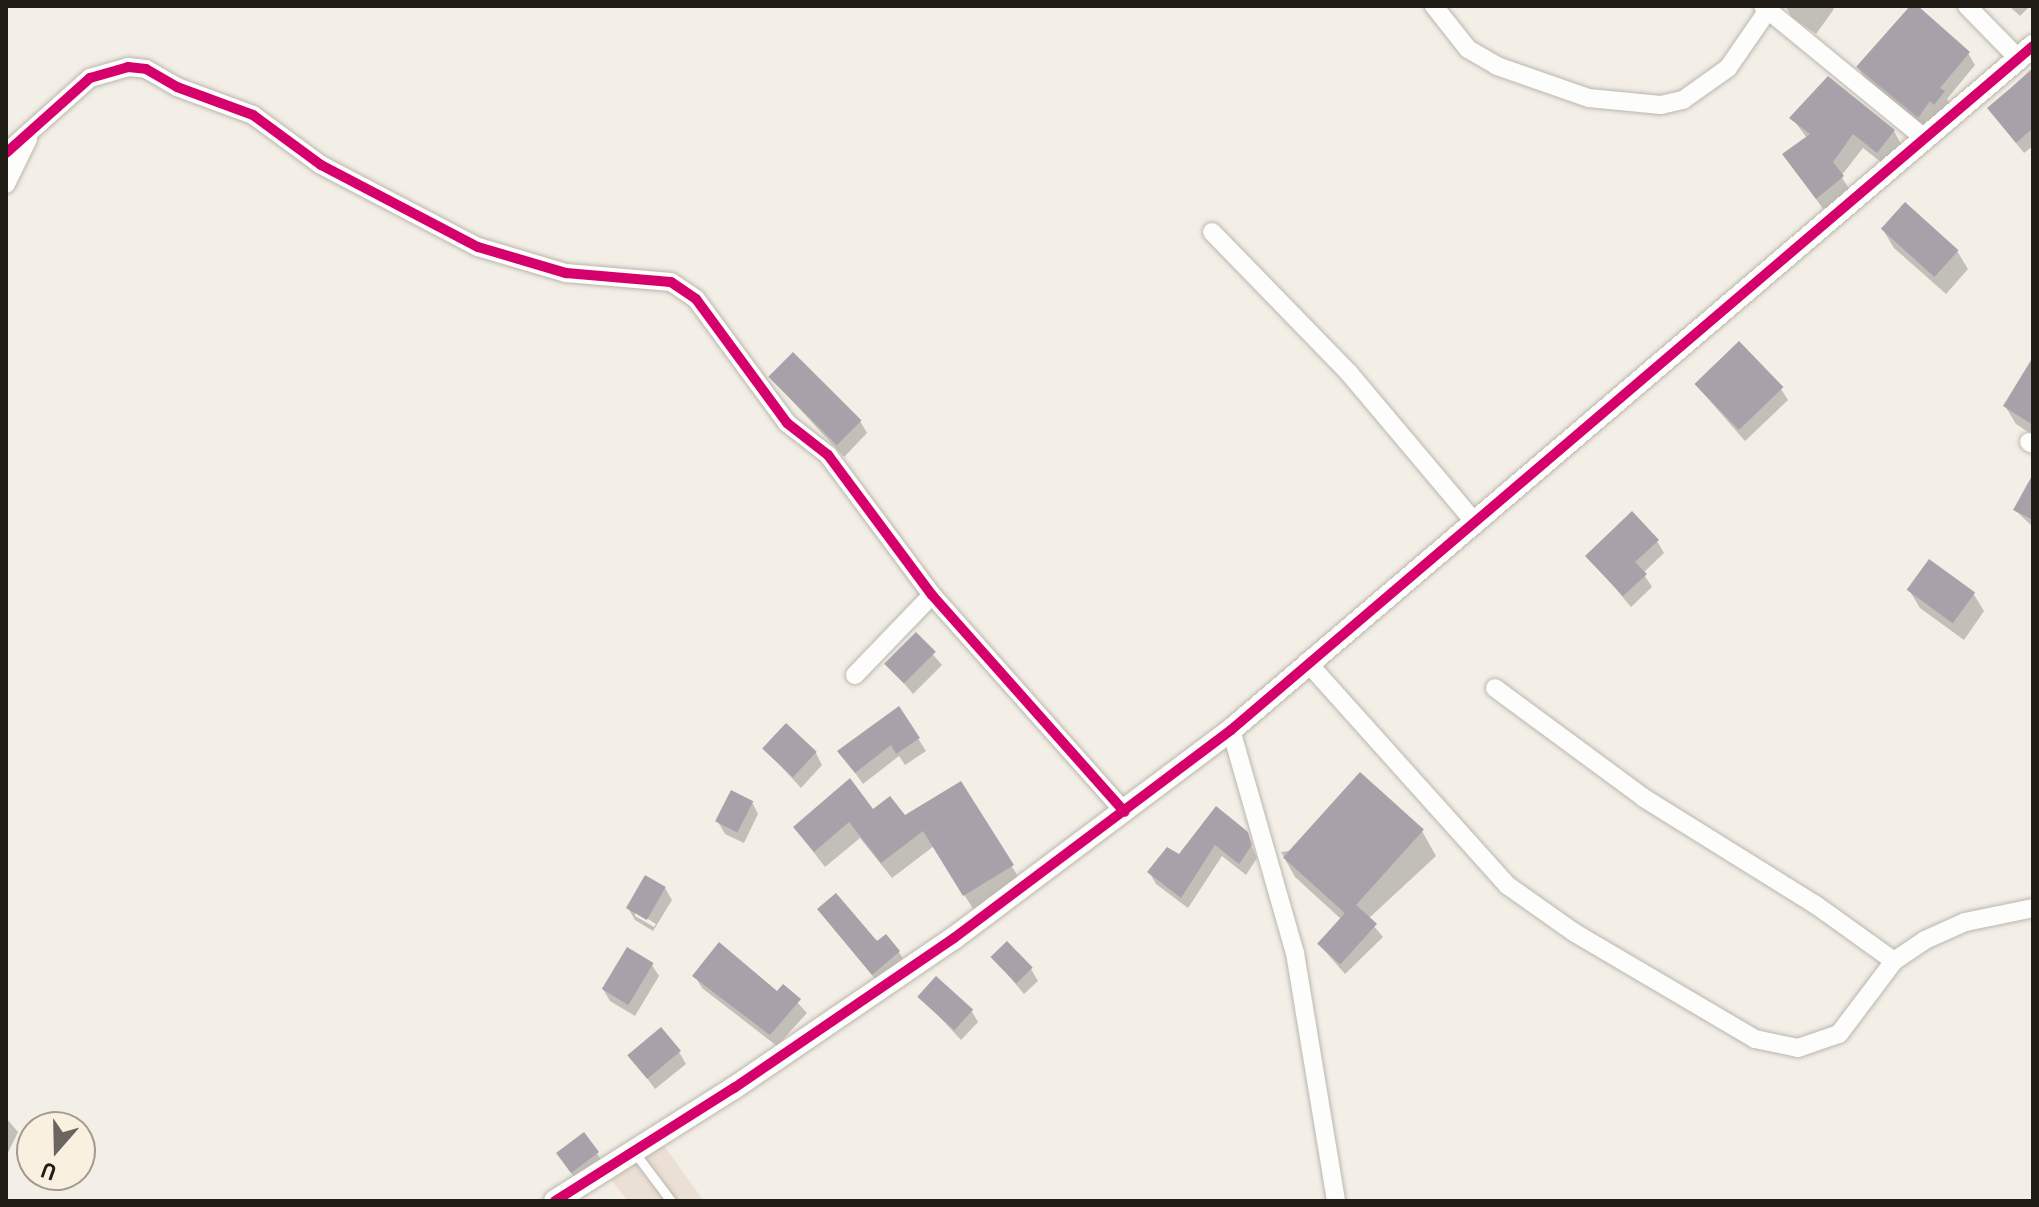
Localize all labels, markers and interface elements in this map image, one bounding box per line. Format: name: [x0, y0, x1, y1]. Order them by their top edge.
north arrow: [16, 1111, 96, 1191]
text: U: [37, 1156, 60, 1187]

